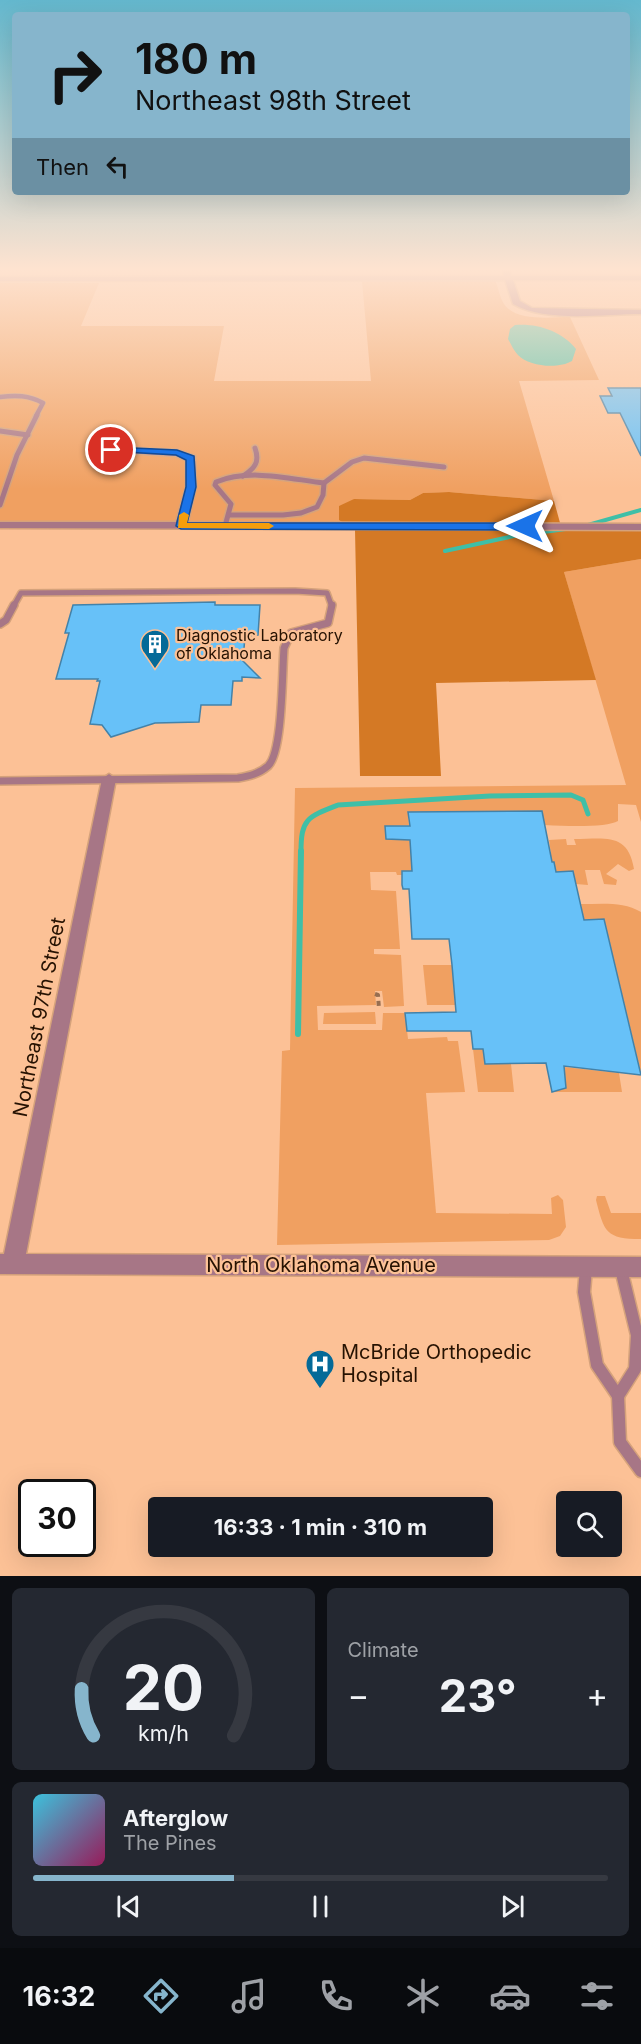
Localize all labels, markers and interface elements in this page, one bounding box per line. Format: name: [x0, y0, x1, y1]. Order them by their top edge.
text: 180 m: [135, 33, 257, 84]
icon: right: [36, 36, 114, 114]
text: Northeast 98th Street: [135, 84, 411, 117]
icon: left: [101, 150, 134, 183]
text: Then: [36, 154, 89, 180]
pin: [85, 424, 136, 475]
icon: arrive: [94, 433, 127, 466]
position arrow: [493, 494, 557, 558]
place label: Diagnostic Laboratory of Oklahoma: [176, 625, 343, 663]
building icon: Diagnostic Laboratory of Oklahoma: [139, 628, 171, 670]
street label: Northeast 97th Street: [8, 915, 70, 1119]
street label: North Oklahoma Avenue: [206, 1253, 436, 1277]
place label: McBride Orthopedic Hospital: [341, 1340, 532, 1387]
hospital icon: McBride Orthopedic Hospital: [304, 1348, 336, 1390]
speed limit sign: 30: [18, 1479, 96, 1557]
map controls: [556, 1491, 622, 1557]
button: search: [556, 1491, 622, 1557]
text: 16:33 · 1 min · 310 m: [214, 1514, 427, 1540]
text: Climate: [348, 1638, 419, 1662]
text: 20: [123, 1650, 204, 1725]
text: 23°: [439, 1668, 517, 1723]
text: −: [348, 1675, 369, 1715]
text: +: [586, 1675, 608, 1715]
text: km/h: [138, 1720, 189, 1746]
text: Afterglow: [123, 1805, 228, 1831]
text: The Pines: [123, 1831, 217, 1855]
icon: previous: [112, 1890, 145, 1923]
icon: pause: [304, 1890, 337, 1923]
icon: next: [496, 1890, 529, 1923]
icon: directions: [140, 1975, 182, 2017]
icon: music: [228, 1975, 270, 2017]
icon: phone: [315, 1975, 357, 2017]
icon: climate: [402, 1975, 444, 2017]
icon: car: [489, 1975, 531, 2017]
icon: filters: [576, 1975, 618, 2017]
text: 16:32: [23, 1980, 95, 2013]

